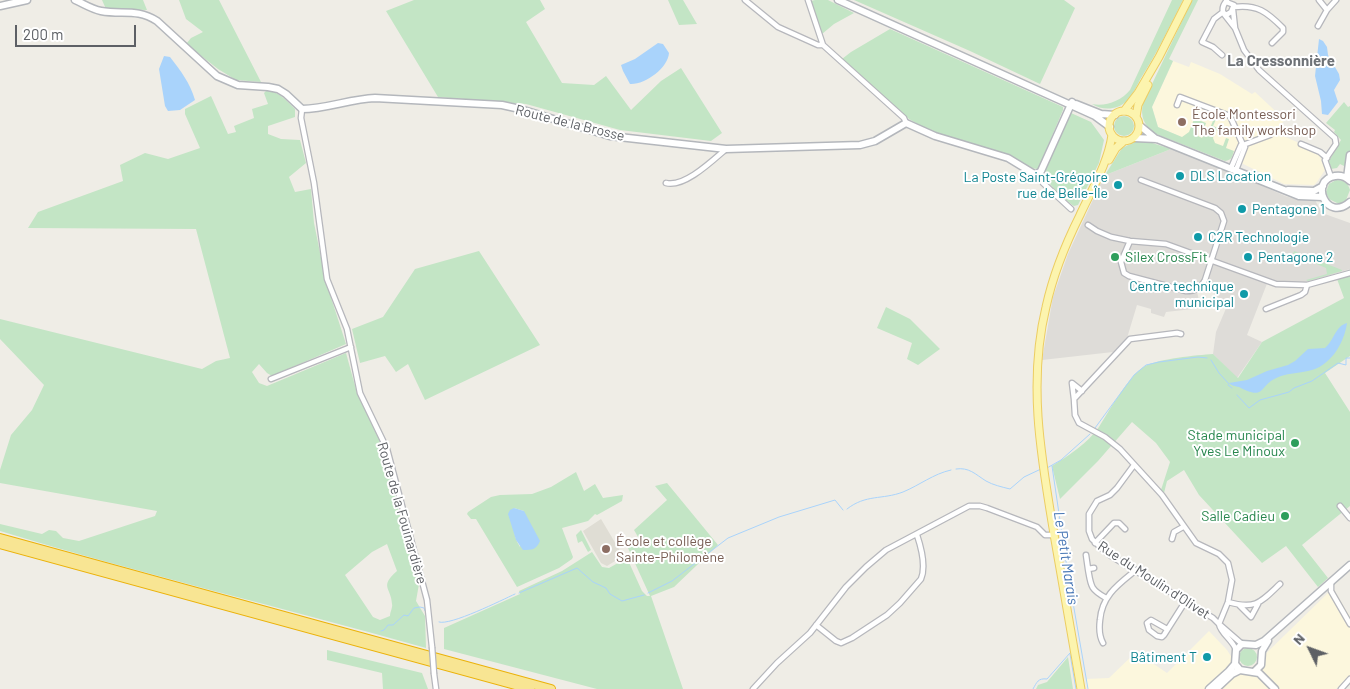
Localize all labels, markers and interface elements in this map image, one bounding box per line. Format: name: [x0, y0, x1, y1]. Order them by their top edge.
scale bar: [18, 15, 139, 47]
text: 200 m: [23, 25, 63, 43]
district label: La Cressonnière: [1227, 52, 1335, 70]
street label: Route de la Brosse: [514, 101, 626, 145]
place label: École Montessori The family workshop: [1192, 106, 1316, 138]
marker: École Montessori The family workshop: [1176, 116, 1188, 128]
place label: DLS Location: [1190, 168, 1271, 184]
place label: La Poste Saint-Grégoire rue de Belle-Île: [963, 169, 1108, 202]
marker: DLS Location: [1174, 170, 1186, 182]
marker: La Poste Saint-Grégoire rue de Belle-Île: [1112, 179, 1124, 191]
place label: Pentagone 1: [1252, 201, 1325, 217]
marker: Pentagone 1: [1236, 203, 1248, 215]
place label: C2R Technologie: [1208, 229, 1309, 245]
marker: C2R Technologie: [1192, 231, 1204, 243]
place label: Silex CrossFit: [1125, 249, 1208, 265]
place label: Pentagone 2: [1258, 249, 1334, 265]
marker: Silex CrossFit: [1109, 251, 1121, 263]
marker: Pentagone 2: [1242, 251, 1254, 263]
place label: Centre technique municipal: [1129, 278, 1234, 310]
marker: Centre technique municipal: [1238, 288, 1250, 300]
place label: Stade municipal Yves Le Minoux: [1188, 427, 1285, 460]
marker: Stade municipal Yves Le Minoux: [1289, 437, 1301, 449]
street label: Route de la Fouinardière: [374, 440, 430, 586]
place label: Salle Cadieu: [1201, 508, 1275, 524]
water label: Le Petit Marais: [1050, 510, 1082, 606]
marker: Salle Cadieu: [1279, 510, 1291, 522]
place label: École et collège Sainte-Philomène: [616, 533, 724, 566]
street label: Rue du Moulin d'Olivet: [1095, 537, 1213, 623]
marker: École et collège Sainte-Philomène: [600, 543, 612, 555]
north arrow: [1285, 624, 1335, 674]
text: N: [1289, 629, 1308, 648]
place label: Bâtiment T: [1130, 649, 1197, 665]
marker: Bâtiment T: [1201, 651, 1213, 663]

